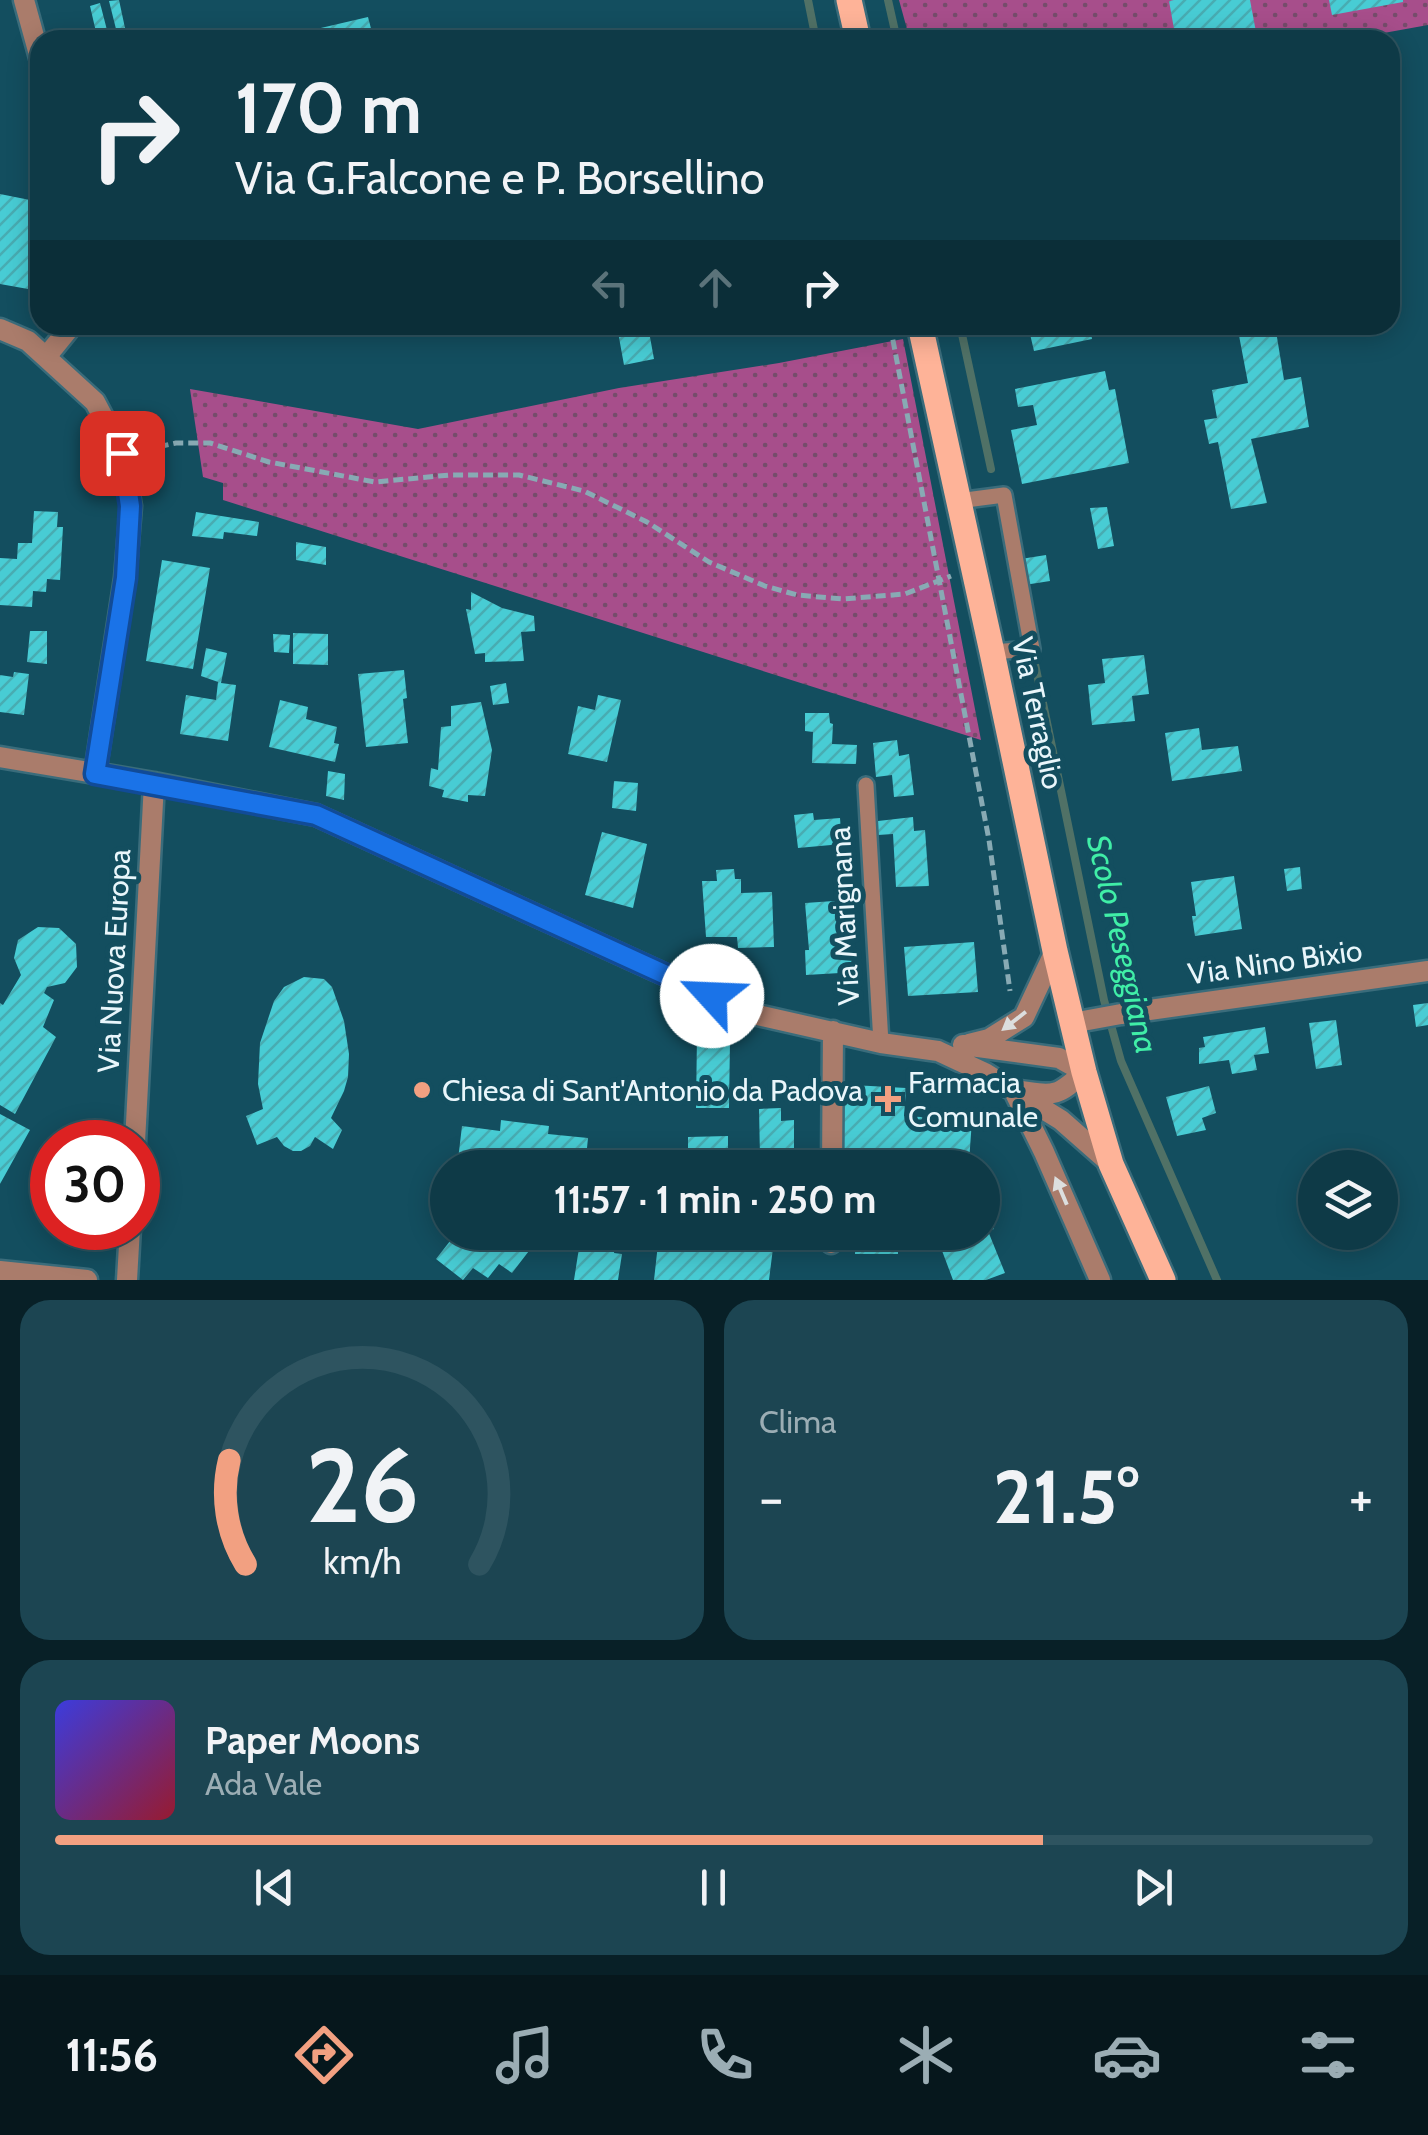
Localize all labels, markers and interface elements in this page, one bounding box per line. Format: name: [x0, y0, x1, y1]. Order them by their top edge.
text: 170 m: [235, 65, 422, 151]
icon: right: [70, 70, 200, 200]
text: Via G.Falcone e P. Borsellino: [235, 151, 764, 205]
icon: left: [583, 260, 638, 315]
icon: ahead: [688, 260, 743, 315]
icon: right: [793, 260, 848, 315]
pin: [80, 411, 165, 496]
icon: arrive: [95, 426, 150, 481]
street label: Via Terraglio: [1004, 634, 1072, 792]
street label: Via Marignana: [821, 825, 867, 1006]
water label: Scolo Peseggiana: [1079, 831, 1167, 1057]
street label: Via Nuova Europa: [90, 848, 138, 1074]
street label: Via Nino Bixio: [1186, 931, 1364, 993]
position arrow: [660, 944, 764, 1048]
one-way arrow: [1001, 1010, 1027, 1032]
place label: Farmacia Comunale: [908, 1064, 1038, 1135]
place label: Chiesa di Sant'Antonio da Padova: [442, 1072, 864, 1109]
marker: Chiesa di Sant'Antonio da Padova: [411, 1079, 433, 1101]
marker: Farmacia Comunale: [877, 1088, 899, 1110]
speed limit sign: 30: [30, 1120, 160, 1250]
map controls: [1298, 1150, 1398, 1250]
button: layers: [1298, 1150, 1398, 1250]
text: 11:57 · 1 min · 250 m: [554, 1176, 876, 1223]
one-way arrow: [1053, 1176, 1069, 1205]
text: Clima: [759, 1402, 836, 1441]
text: 26: [305, 1422, 419, 1548]
text: 21.5°: [993, 1451, 1139, 1542]
text: −: [759, 1464, 783, 1531]
text: +: [1349, 1464, 1373, 1531]
text: km/h: [323, 1540, 401, 1583]
text: Paper Moons: [205, 1717, 420, 1764]
text: Ada Vale: [205, 1764, 322, 1803]
icon: previous: [247, 1860, 302, 1915]
icon: pause: [686, 1860, 741, 1915]
icon: next: [1126, 1860, 1181, 1915]
icon: directions: [289, 2020, 359, 2090]
icon: music: [490, 2020, 560, 2090]
icon: phone: [690, 2020, 760, 2090]
icon: climate: [891, 2020, 961, 2090]
icon: car: [1092, 2020, 1162, 2090]
icon: filters: [1293, 2020, 1363, 2090]
text: 11:56: [65, 2028, 158, 2082]

